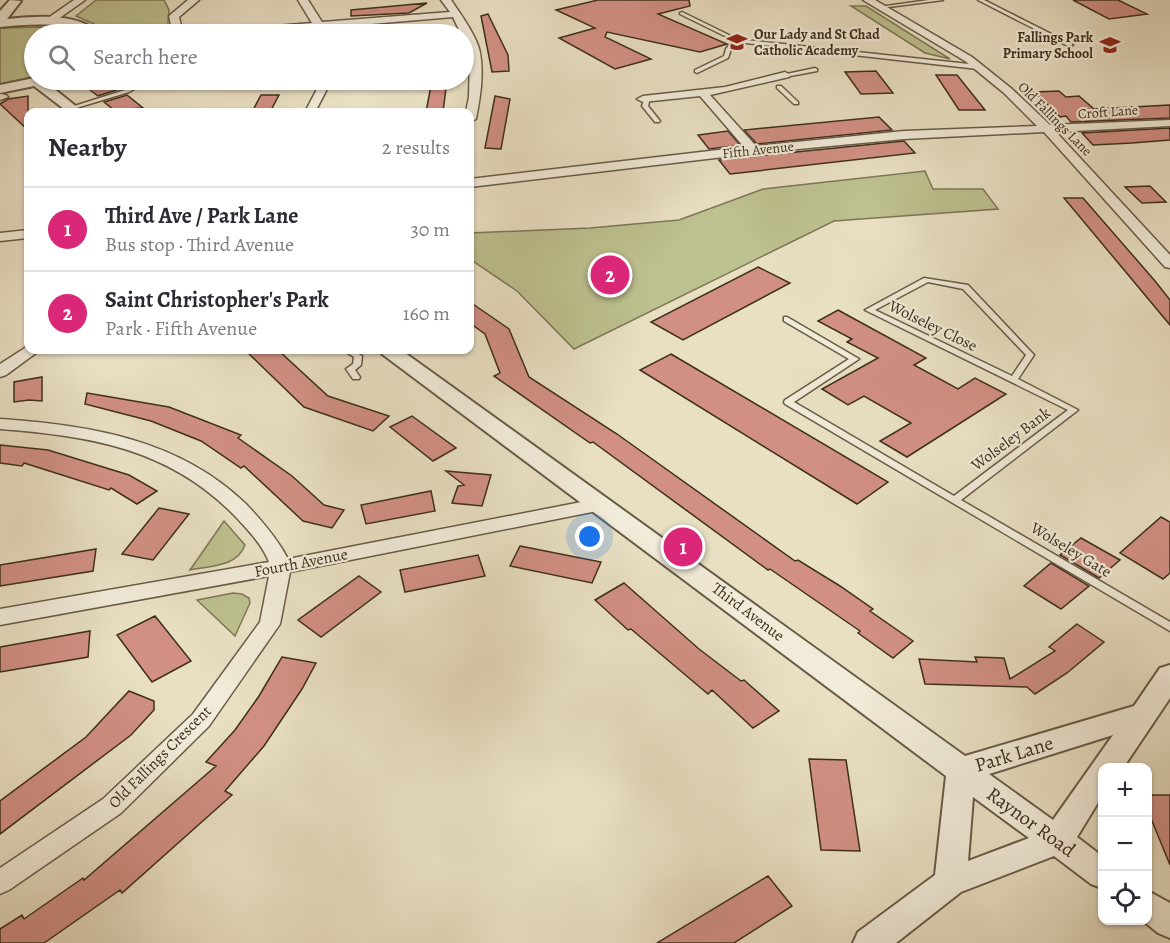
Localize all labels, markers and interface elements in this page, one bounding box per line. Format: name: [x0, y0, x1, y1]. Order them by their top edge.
search box: [24, 24, 474, 90]
place label: Our Lady and St Chad Catholic Academy: [754, 25, 880, 60]
place label: Fallings Park Primary School: [1003, 28, 1094, 63]
school or university icon: Our Lady and St Chad Catholic Academy: [725, 30, 749, 54]
school or university icon: Fallings Park Primary School: [1098, 33, 1122, 57]
icon: search: [45, 41, 78, 74]
text: Search here: [93, 42, 198, 72]
street label: Old Fallings Lane: [1014, 78, 1096, 160]
street label: Croft Lane: [1077, 100, 1139, 124]
text: Nearby: [48, 130, 127, 165]
text: 2 results: [382, 134, 450, 161]
street label: Fifth Avenue: [721, 137, 795, 163]
text: Third Ave / Park Lane: [105, 201, 298, 231]
text: 1: [64, 216, 71, 243]
text: 30 m: [410, 216, 450, 243]
text: Bus stop · Third Avenue: [105, 231, 294, 258]
pin: 2: [590, 252, 630, 298]
text: Saint Christopher's Park: [105, 285, 329, 315]
street label: Wolseley Close: [884, 295, 981, 357]
text: 2: [63, 300, 72, 327]
text: 160 m: [403, 300, 450, 327]
text: Park · Fifth Avenue: [105, 315, 257, 342]
street label: Wolseley Bank: [966, 402, 1055, 477]
street label: Wolseley Gate: [1025, 517, 1116, 583]
your location: [575, 522, 604, 551]
pin: 1: [664, 524, 702, 570]
street label: Fourth Avenue: [252, 543, 350, 583]
street label: Third Avenue: [707, 577, 789, 647]
street label: Old Fallings Crescent: [104, 701, 216, 813]
street label: Park Lane: [971, 729, 1057, 779]
map controls: [1098, 763, 1152, 925]
button: +: [1098, 763, 1152, 817]
street label: Raynor Road: [981, 781, 1081, 864]
button: −: [1098, 817, 1152, 871]
button: locate: [1098, 871, 1152, 925]

